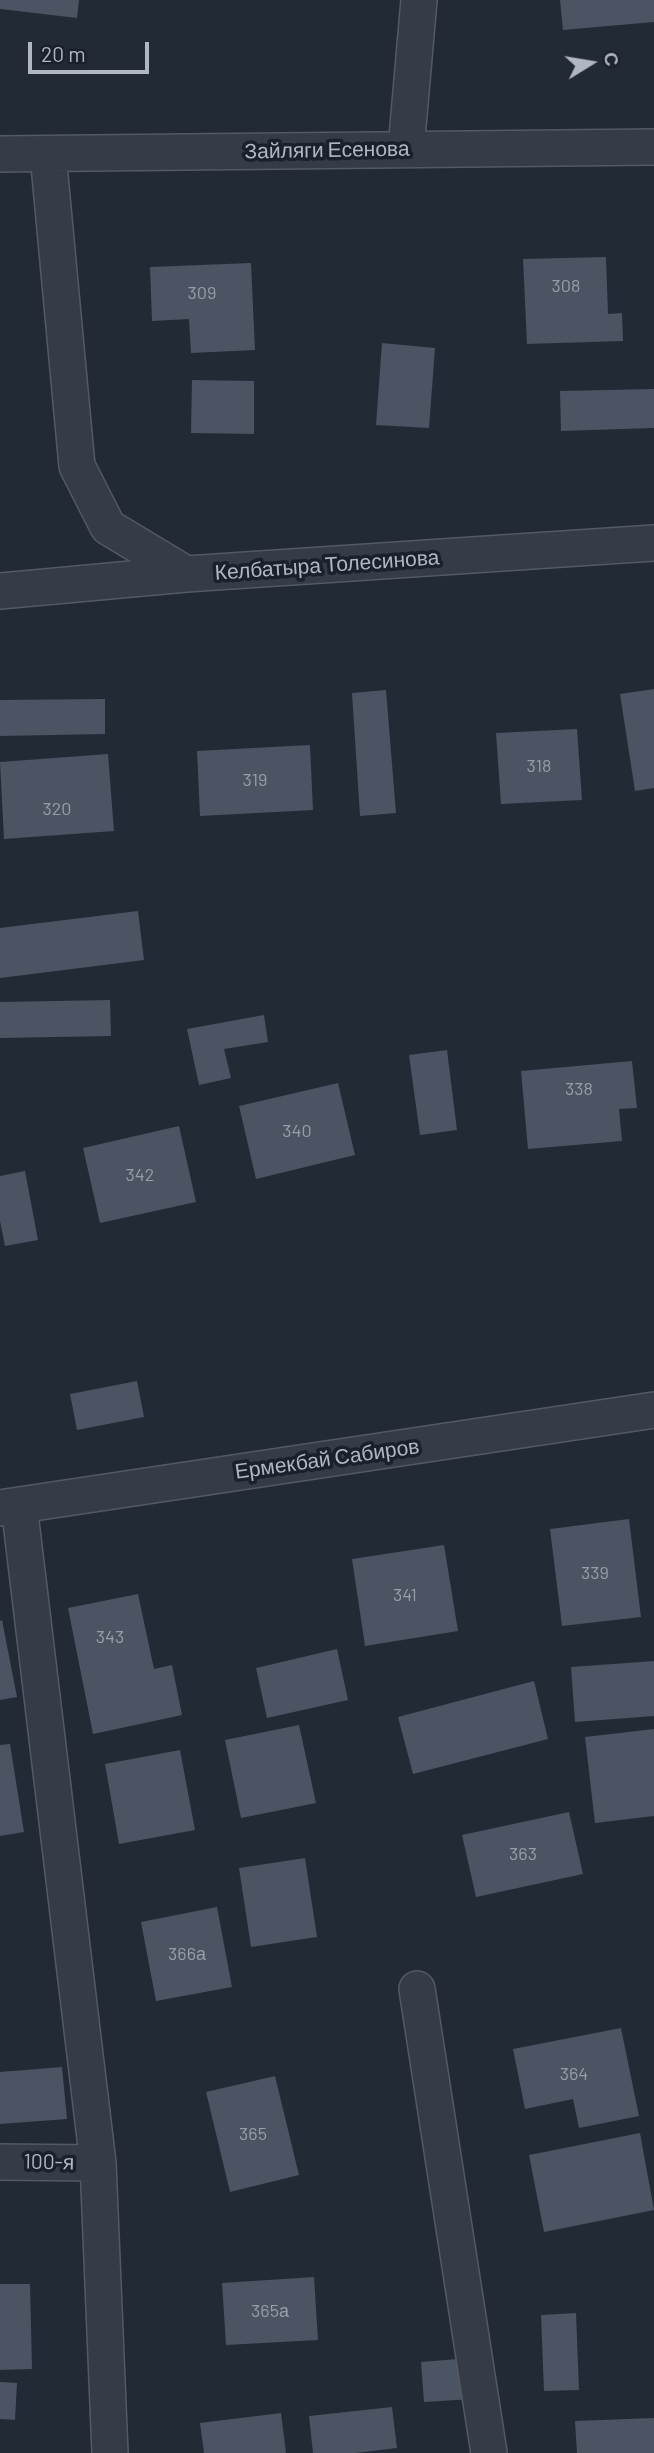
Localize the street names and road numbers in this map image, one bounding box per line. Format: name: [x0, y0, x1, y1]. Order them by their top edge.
street label: Зайляги Есенова: [244, 136, 410, 164]
street label: Келбатыра Толесинова: [214, 545, 440, 585]
street label: Ермекбай Сабиров: [233, 1434, 421, 1484]
street label: 100-я: [23, 2149, 75, 2175]

